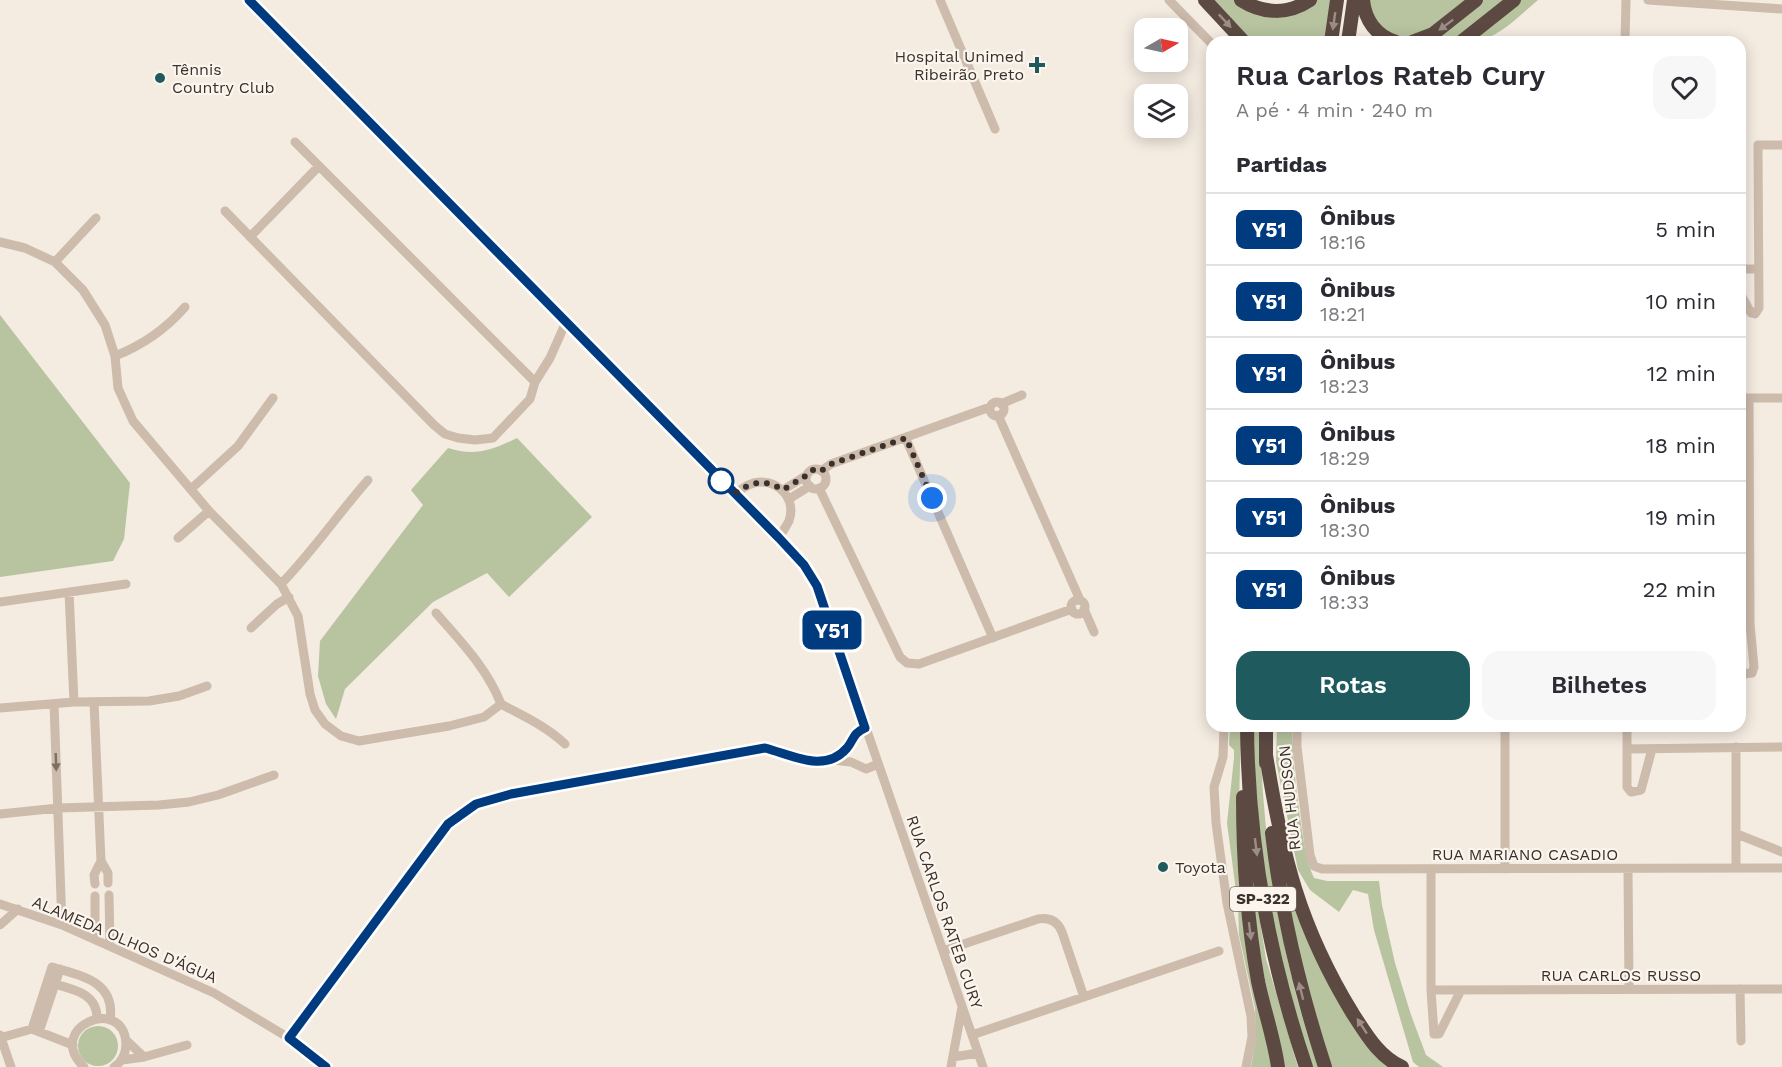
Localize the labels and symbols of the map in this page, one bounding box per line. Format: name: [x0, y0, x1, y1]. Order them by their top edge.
one-way arrow: [1330, 12, 1339, 31]
one-way arrow: [1218, 13, 1231, 28]
north arrow: [1134, 18, 1188, 72]
one-way arrow: [1438, 18, 1453, 30]
place label: Hospital Unimed Ribeirão Preto: [895, 47, 1024, 84]
marker: Hospital Unimed Ribeirão Preto: [1028, 56, 1046, 74]
place label: Tênnis Country Club: [172, 60, 275, 97]
marker: Tênnis Country Club: [153, 71, 167, 85]
unlabelled marker: [708, 468, 734, 494]
your location: [917, 483, 947, 513]
line badge: Y51: [798, 610, 866, 650]
street label: RUA HUDSON: [1275, 744, 1304, 851]
one-way arrow: [52, 753, 61, 772]
street label: RUA CARLOS RATEB CURY: [902, 813, 987, 1011]
one-way arrow: [1251, 838, 1261, 857]
street label: RUA MARIANO CASADIO: [1432, 845, 1618, 864]
place label: Toyota: [1175, 858, 1226, 877]
marker: Toyota: [1156, 860, 1170, 874]
road number: SP-322: [1230, 887, 1296, 911]
street label: ALAMEDA OLHOS D'ÁGUA: [29, 892, 221, 987]
one-way arrow: [1246, 922, 1255, 941]
street label: RUA CARLOS RUSSO: [1541, 966, 1701, 985]
one-way arrow: [1295, 982, 1305, 1000]
one-way arrow: [1356, 1018, 1367, 1034]

